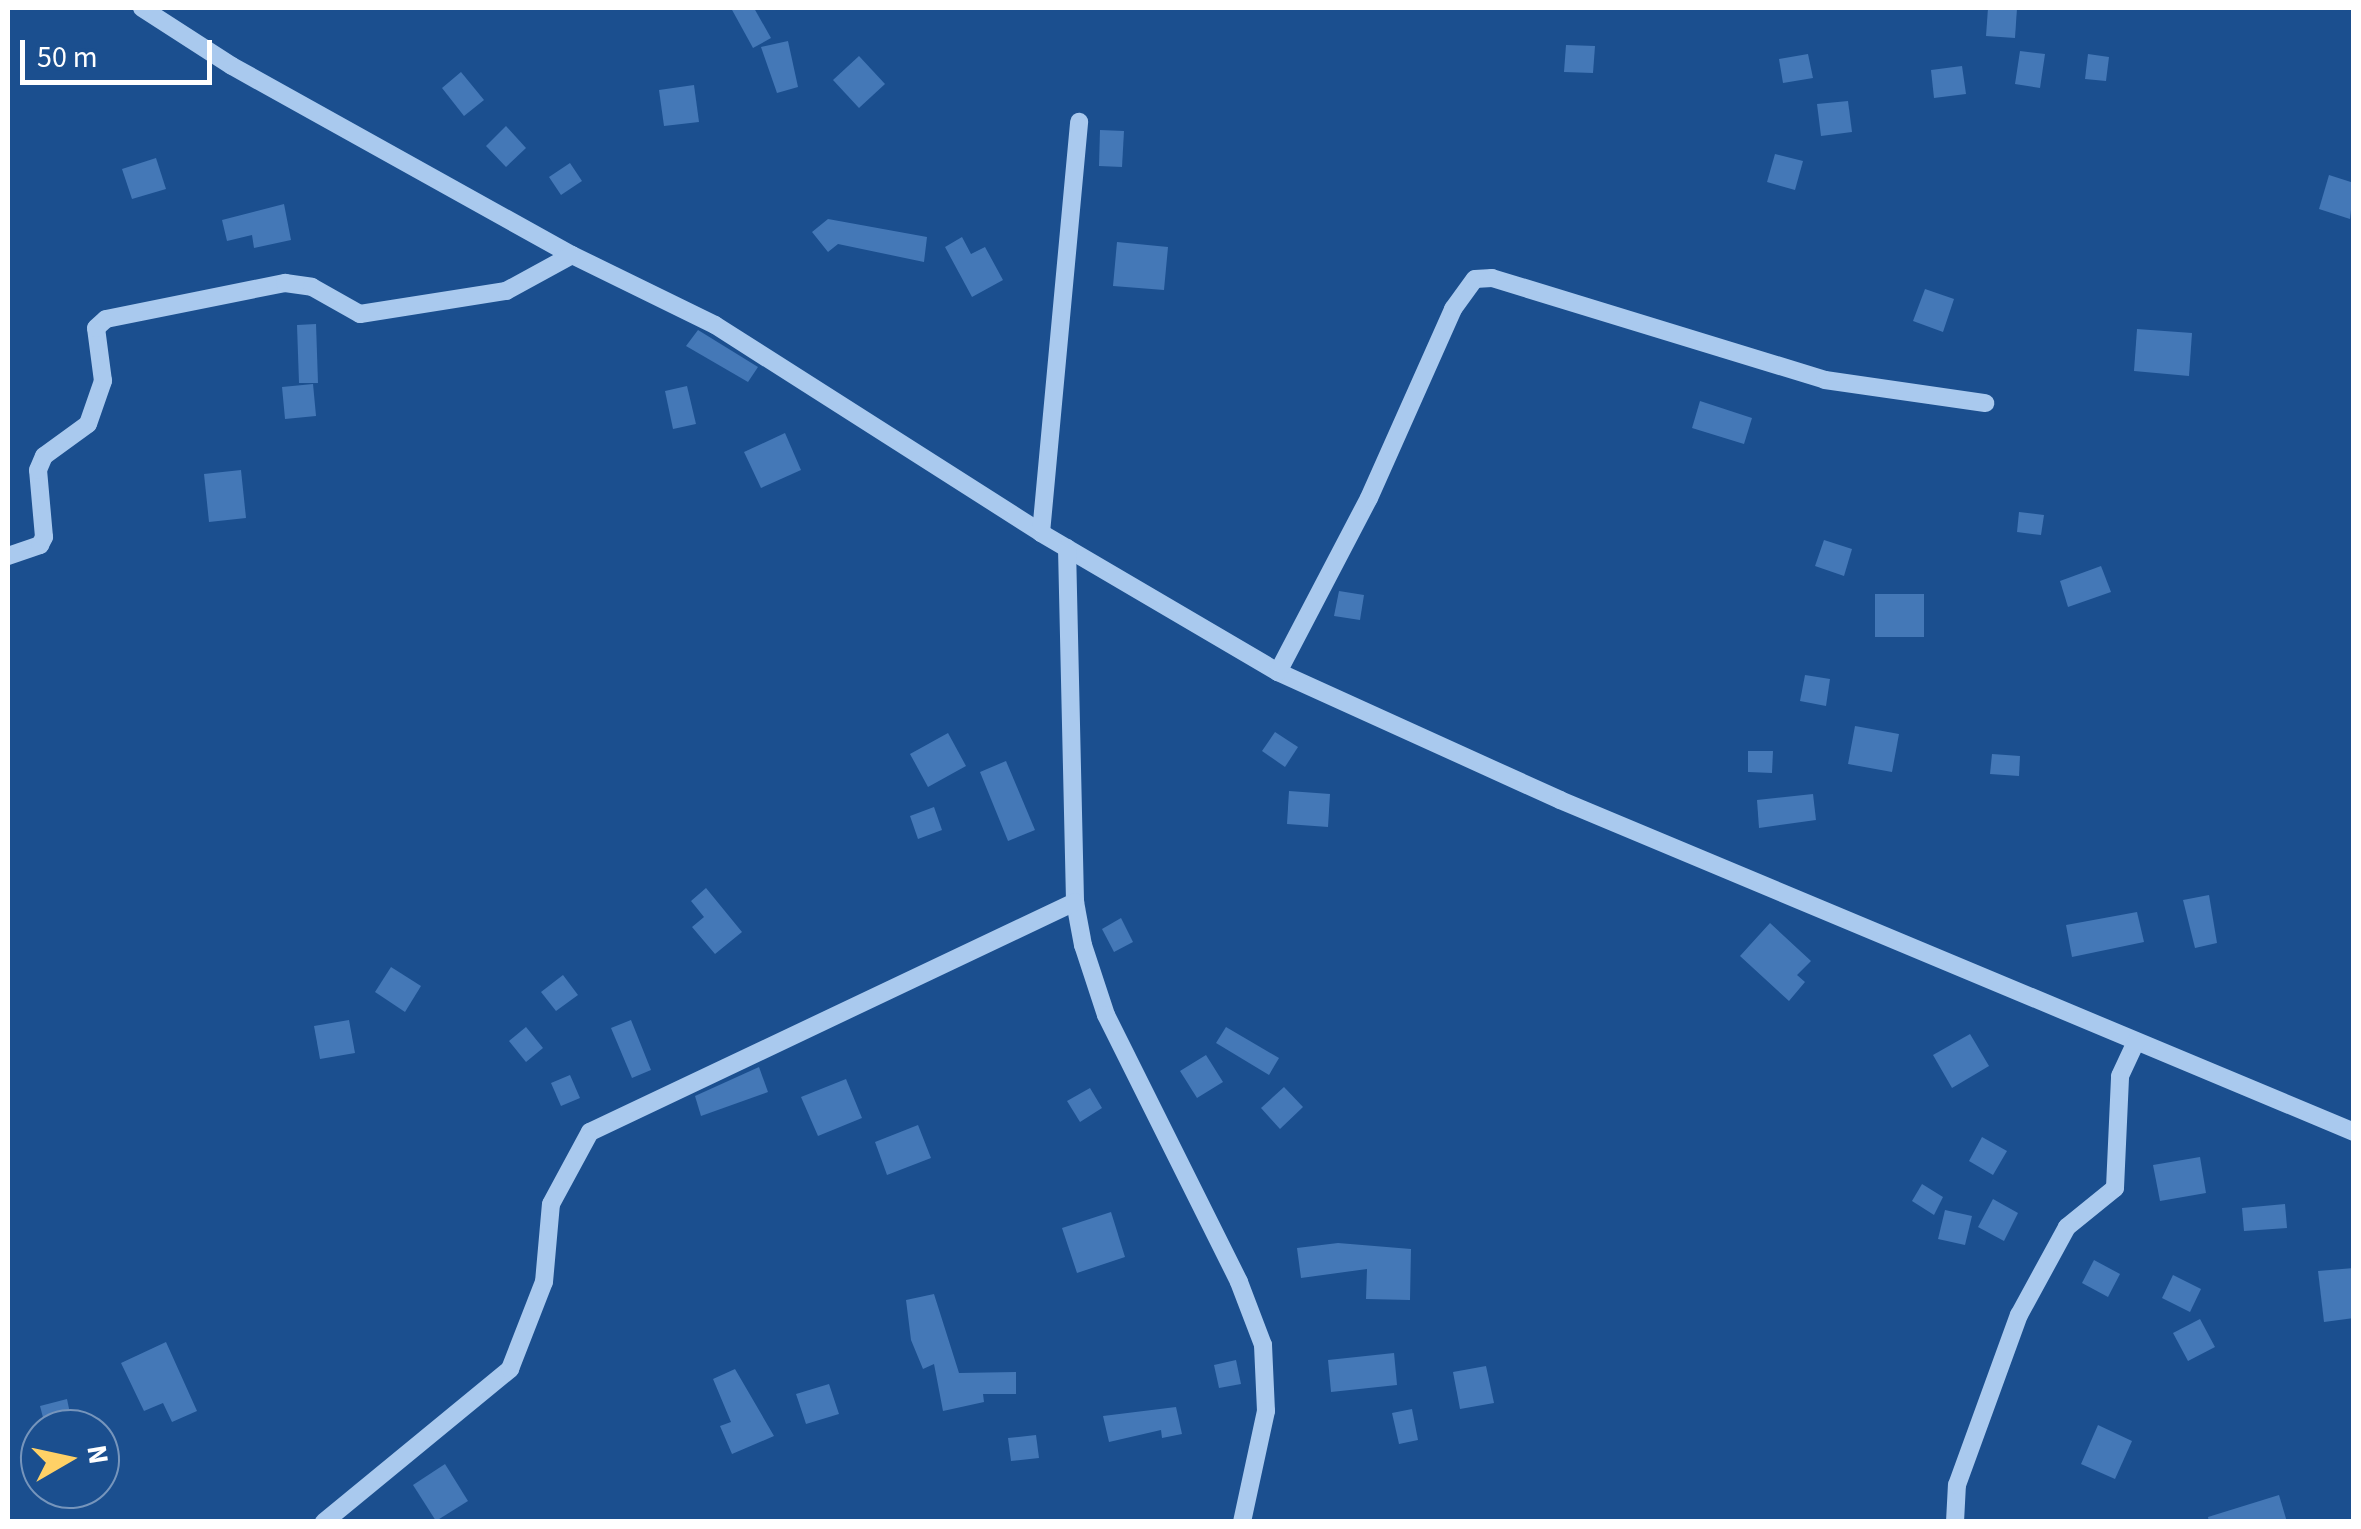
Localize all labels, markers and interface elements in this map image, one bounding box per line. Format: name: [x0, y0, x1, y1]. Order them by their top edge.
scale bar: [25, 20, 218, 82]
text: 50 m: [37, 36, 98, 79]
north arrow: [20, 1409, 120, 1509]
text: N: [76, 1442, 119, 1467]

